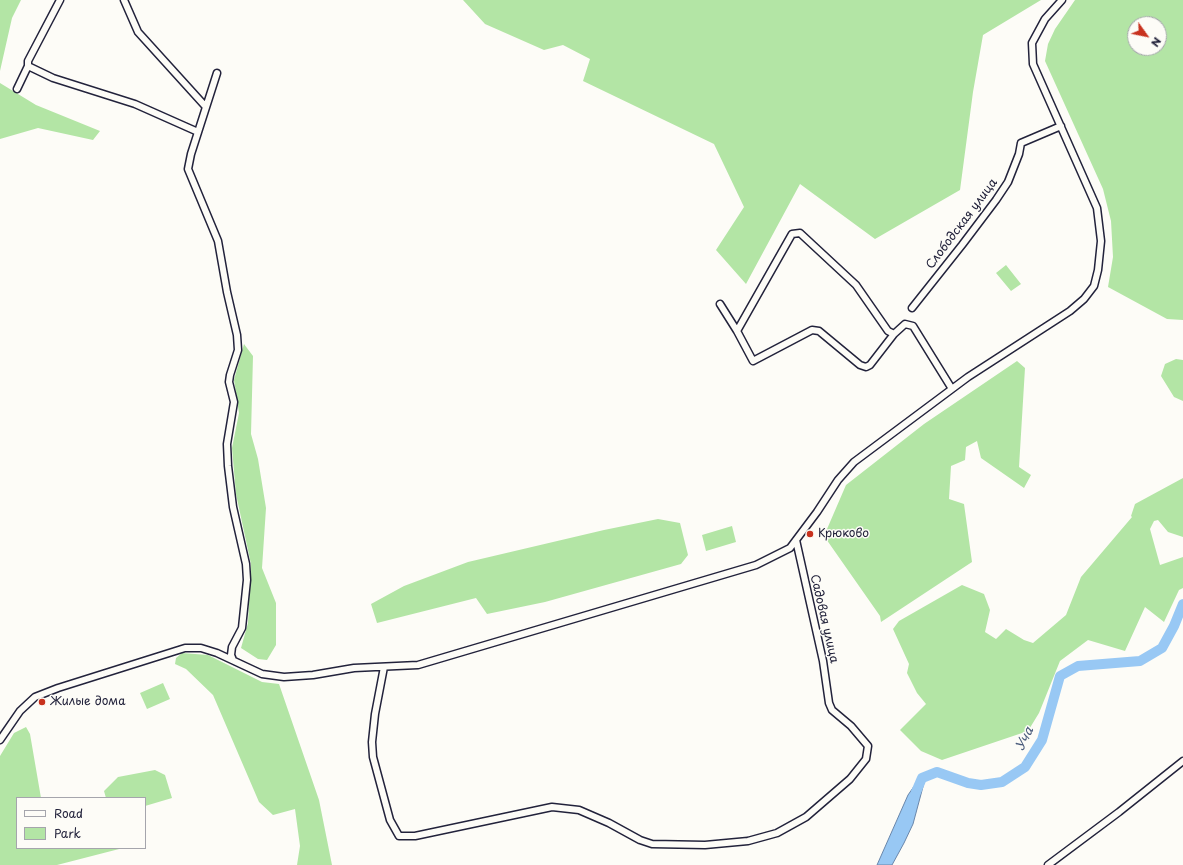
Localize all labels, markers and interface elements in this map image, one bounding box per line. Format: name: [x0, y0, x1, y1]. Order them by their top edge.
north arrow: [1127, 16, 1167, 56]
text: N: [1147, 34, 1166, 51]
street label: Слободская улица: [923, 176, 1001, 272]
place label: Крюково: [818, 527, 869, 541]
marker: Крюково: [805, 529, 815, 539]
street label: Садовая улица: [807, 573, 841, 665]
place label: Жилые дома: [50, 695, 126, 709]
marker: Жилые дома: [37, 697, 47, 707]
water label: Уча: [1013, 725, 1037, 753]
legend: [16, 797, 146, 849]
text: Road: [54, 804, 83, 822]
text: Park: [54, 824, 81, 842]

